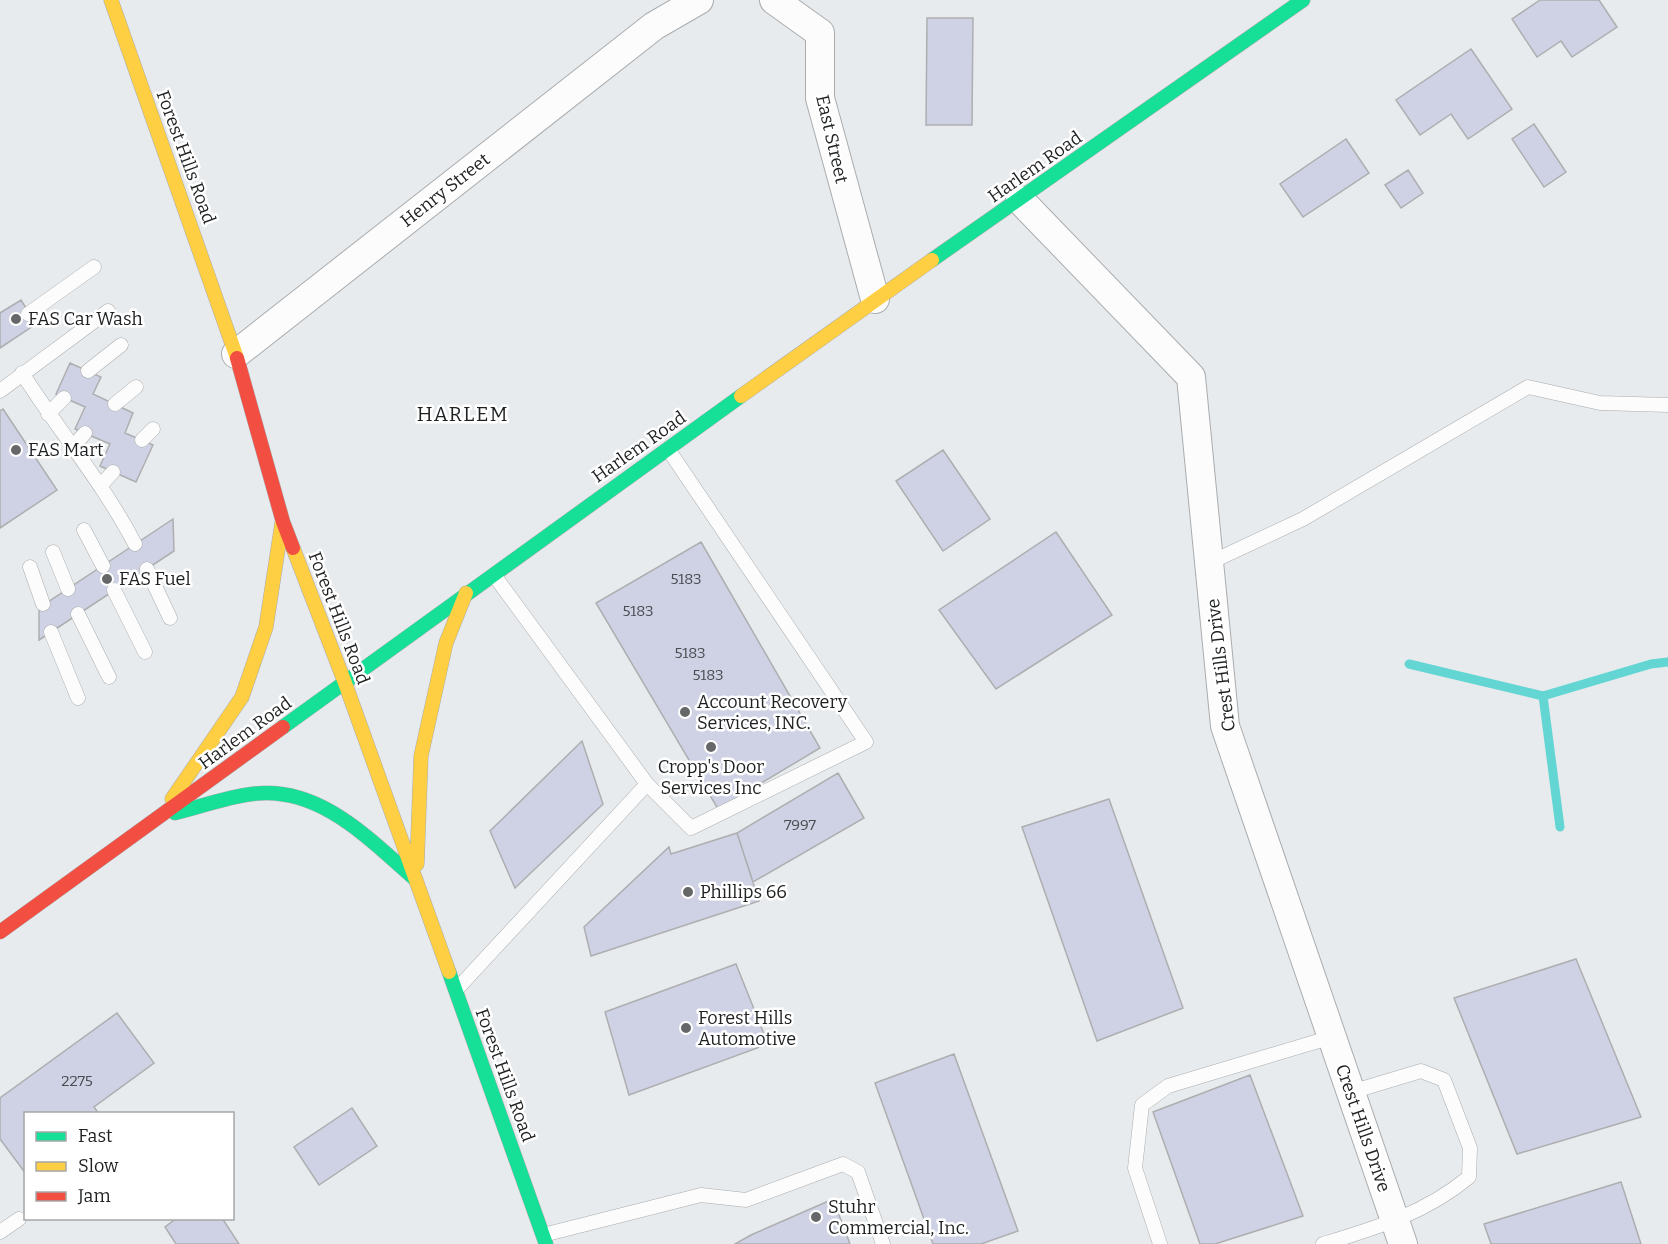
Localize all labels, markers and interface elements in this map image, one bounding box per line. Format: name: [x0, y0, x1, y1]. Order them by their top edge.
street label: Forest Hills Road: [152, 87, 220, 227]
street label: East Street: [811, 93, 853, 186]
street label: Harlem Road: [984, 126, 1086, 207]
street label: Henry Street: [396, 148, 494, 232]
place label: FAS Car Wash: [28, 308, 143, 330]
marker: FAS Car Wash: [9, 312, 23, 326]
district label: HARLEM: [417, 402, 509, 426]
street label: Harlem Road: [588, 406, 690, 487]
place label: FAS Mart: [28, 439, 104, 461]
marker: FAS Mart: [9, 443, 23, 457]
street label: Forest Hills Road: [304, 549, 375, 688]
place label: FAS Fuel: [119, 568, 191, 590]
house number: 5183: [670, 570, 702, 588]
marker: FAS Fuel: [100, 572, 114, 586]
street label: Crest Hills Drive: [1202, 597, 1240, 733]
house number: 5183: [622, 602, 654, 620]
house number: 5183: [674, 644, 706, 662]
house number: 5183: [692, 666, 724, 684]
place label: Account Recovery Services, INC.: [697, 691, 848, 734]
street label: Harlem Road: [194, 692, 296, 774]
marker: Account Recovery Services, INC.: [678, 705, 692, 719]
marker: Cropp's Door Services Inc: [704, 740, 718, 754]
place label: Cropp's Door Services Inc: [658, 756, 764, 799]
house number: 7997: [784, 816, 817, 834]
place label: Phillips 66: [700, 881, 787, 903]
marker: Phillips 66: [681, 885, 695, 899]
street label: Forest Hills Road: [471, 1005, 539, 1145]
place label: Forest Hills Automotive: [698, 1007, 796, 1050]
marker: Forest Hills Automotive: [679, 1021, 693, 1035]
street label: Crest Hills Drive: [1331, 1061, 1395, 1195]
house number: 2275: [61, 1072, 93, 1090]
legend: [24, 1112, 234, 1220]
text: Fast: [78, 1125, 113, 1147]
text: Slow: [78, 1155, 119, 1177]
text: Jam: [77, 1185, 111, 1207]
place label: Stuhr Commercial, Inc.: [828, 1196, 969, 1239]
marker: Stuhr Commercial, Inc.: [809, 1210, 823, 1224]

